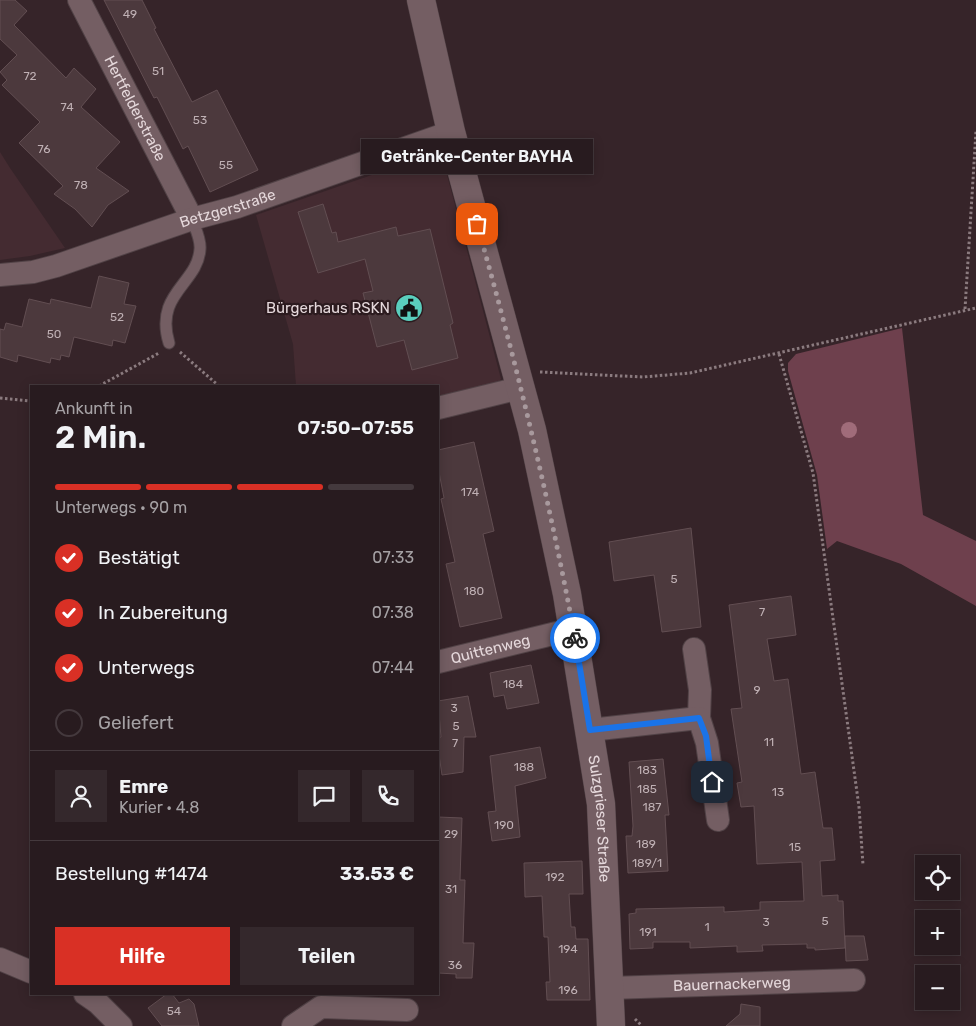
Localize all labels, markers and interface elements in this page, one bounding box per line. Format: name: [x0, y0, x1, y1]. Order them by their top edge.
house number: 49: [123, 7, 137, 21]
street label: Hertfelderstraße: [100, 53, 170, 164]
house number: 51: [152, 64, 164, 78]
house number: 72: [23, 69, 37, 83]
house number: 74: [60, 100, 74, 114]
house number: 53: [193, 113, 207, 127]
callout: Getränke-Center BAYHA: [361, 139, 593, 174]
house number: 76: [37, 142, 51, 156]
text: Getränke-Center BAYHA: [381, 147, 573, 166]
house number: 55: [219, 158, 233, 172]
house number: 78: [74, 178, 88, 192]
street label: Betzgerstraße: [177, 185, 278, 232]
pin: [456, 203, 498, 245]
icon: bag: [463, 210, 491, 238]
public building icon: Bürgerhaus RSKN: [394, 293, 424, 323]
place label: Bürgerhaus RSKN: [266, 299, 390, 317]
house number: 52: [110, 310, 124, 324]
house number: 50: [47, 327, 61, 341]
text: Ankunft in: [55, 399, 133, 418]
text: 07:50–07:55: [297, 416, 414, 439]
text: 2 Min.: [55, 418, 146, 456]
house number: 174: [461, 485, 480, 499]
text: Unterwegs · 90 m: [55, 498, 187, 517]
icon: check: [55, 544, 83, 572]
text: Bestätigt: [98, 546, 180, 569]
text: 07:33: [372, 548, 414, 567]
house number: 5: [670, 572, 678, 586]
house number: 180: [464, 584, 484, 598]
icon: check: [55, 599, 83, 627]
text: In Zubereitung: [98, 601, 228, 624]
text: 07:38: [372, 603, 414, 622]
house number: 7: [759, 605, 765, 619]
courier: [550, 613, 600, 663]
icon: bike: [561, 624, 589, 652]
street label: Quittenweg: [449, 631, 532, 668]
icon: check: [55, 654, 83, 682]
text: Unterwegs: [98, 656, 195, 679]
text: 07:44: [372, 658, 414, 677]
house number: 184: [503, 677, 524, 691]
house number: 9: [753, 683, 761, 697]
house number: 3: [450, 701, 458, 715]
text: Geliefert: [98, 711, 174, 734]
house number: 5: [452, 719, 460, 733]
house number: 11: [764, 735, 774, 749]
house number: 7: [452, 736, 458, 750]
street label: Sulzgrieser Straße: [584, 754, 614, 883]
house number: 188: [514, 760, 534, 774]
pin: [691, 761, 733, 803]
house number: 183: [637, 763, 657, 777]
icon: home: [698, 768, 726, 796]
button: person: [55, 770, 107, 822]
button: chat: [298, 770, 350, 822]
button: phone: [362, 770, 414, 822]
text: Emre: [119, 775, 168, 798]
house number: 185: [637, 782, 657, 796]
house number: 13: [772, 785, 784, 799]
text: Kurier · 4.8: [119, 798, 199, 817]
house number: 187: [643, 800, 661, 814]
house number: 190: [494, 818, 514, 832]
house number: 29: [444, 827, 458, 841]
house number: 189: [636, 837, 656, 851]
house number: 15: [789, 840, 801, 854]
map controls: [915, 855, 960, 1010]
button: locate: [915, 855, 960, 900]
house number: 189/1: [632, 856, 662, 870]
text: Bestellung #1474: [55, 862, 208, 885]
text: 33.53 €: [340, 862, 414, 885]
house number: 192: [545, 870, 565, 884]
house number: 31: [445, 882, 457, 896]
button: +: [915, 910, 960, 955]
house number: 5: [821, 914, 829, 928]
house number: 3: [762, 915, 770, 929]
house number: 1: [704, 920, 710, 934]
house number: 191: [639, 925, 657, 939]
button: Hilfe: [55, 927, 230, 985]
button: Teilen: [240, 927, 414, 985]
house number: 194: [558, 942, 578, 956]
house number: 36: [448, 958, 462, 972]
button: −: [915, 965, 960, 1010]
street label: Bauernackerweg: [673, 973, 791, 995]
house number: 196: [558, 983, 578, 997]
house number: 54: [167, 1004, 182, 1018]

